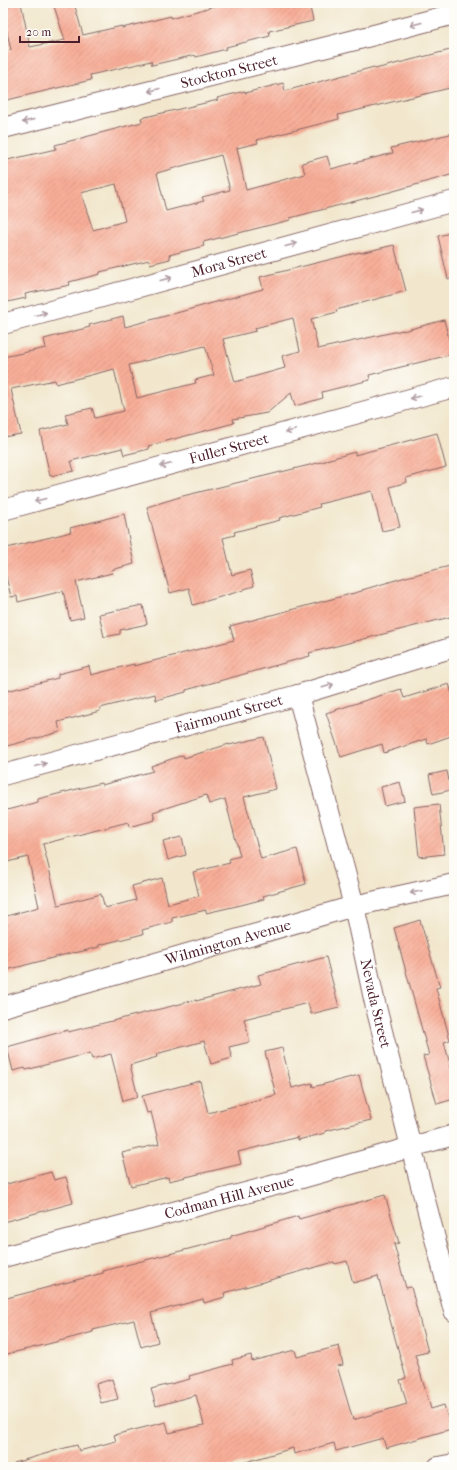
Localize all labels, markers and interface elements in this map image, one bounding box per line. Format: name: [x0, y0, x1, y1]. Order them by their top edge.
scale bar: [20, 18, 79, 44]
one-way arrow: [410, 21, 423, 28]
text: 20 m: [26, 25, 51, 39]
street label: Stockton Street: [179, 51, 280, 92]
one-way arrow: [148, 86, 161, 94]
one-way arrow: [22, 118, 35, 126]
one-way arrow: [410, 207, 423, 214]
one-way arrow: [285, 241, 298, 248]
street label: Mora Street: [189, 243, 269, 281]
one-way arrow: [159, 275, 172, 282]
one-way arrow: [34, 310, 47, 317]
one-way arrow: [410, 394, 423, 401]
one-way arrow: [285, 428, 298, 435]
street label: Fuller Street: [187, 429, 271, 468]
one-way arrow: [159, 462, 172, 470]
one-way arrow: [34, 496, 47, 504]
one-way arrow: [321, 682, 334, 689]
street label: Fairmount Street: [173, 690, 285, 737]
one-way arrow: [34, 761, 47, 769]
one-way arrow: [410, 889, 423, 897]
street label: Wilmington Avenue: [162, 915, 294, 969]
street label: Nevada Street: [357, 957, 395, 1050]
street label: Codman Hill Avenue: [162, 1171, 297, 1223]

